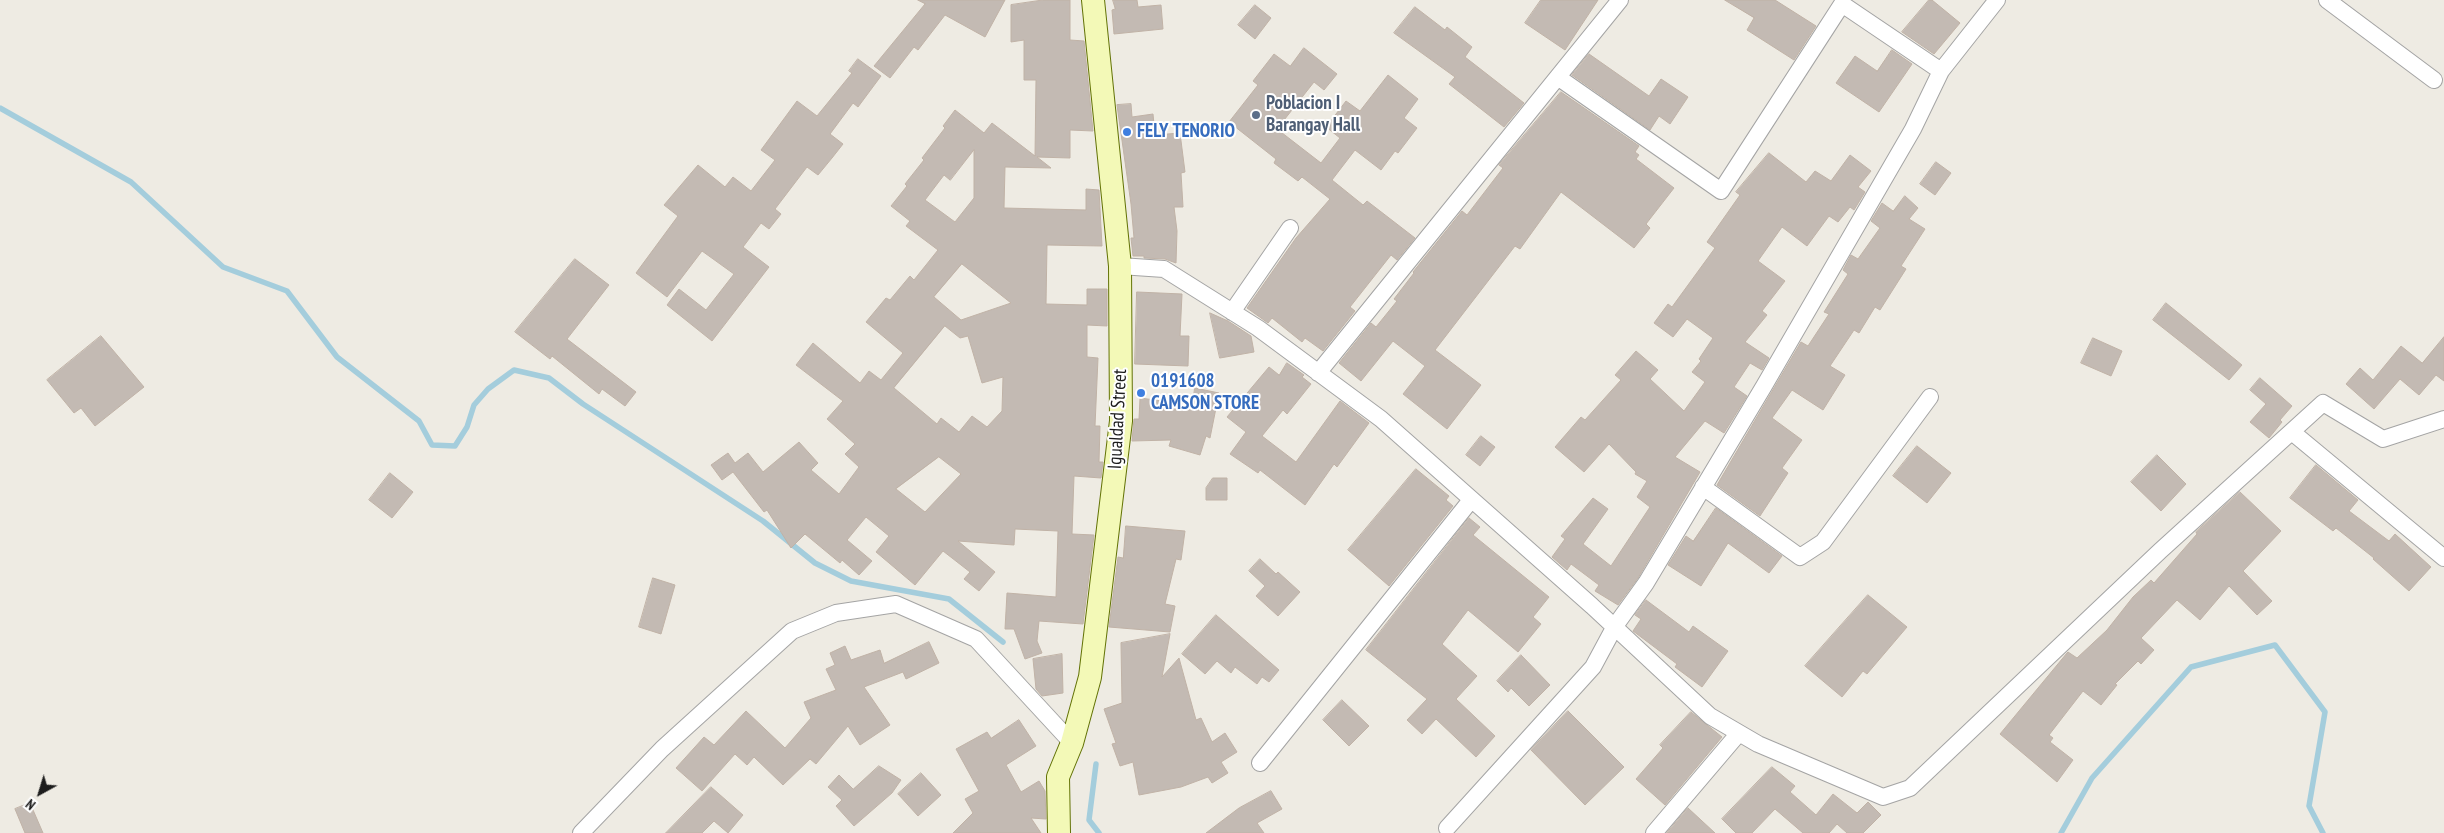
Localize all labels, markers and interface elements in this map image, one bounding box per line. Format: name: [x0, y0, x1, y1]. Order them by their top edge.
place label: Poblacion I Barangay Hall: [1266, 93, 1360, 137]
marker: Poblacion I Barangay Hall: [1250, 109, 1262, 121]
place label: FELY TENORIO: [1137, 121, 1235, 143]
marker: FELY TENORIO: [1121, 126, 1133, 138]
street label: Igualdad Street: [1104, 368, 1132, 470]
place label: 0191608 CAMSON STORE: [1151, 371, 1259, 415]
marker: 0191608 CAMSON STORE: [1135, 387, 1147, 399]
north arrow: [15, 768, 65, 818]
text: N: [22, 795, 39, 814]

